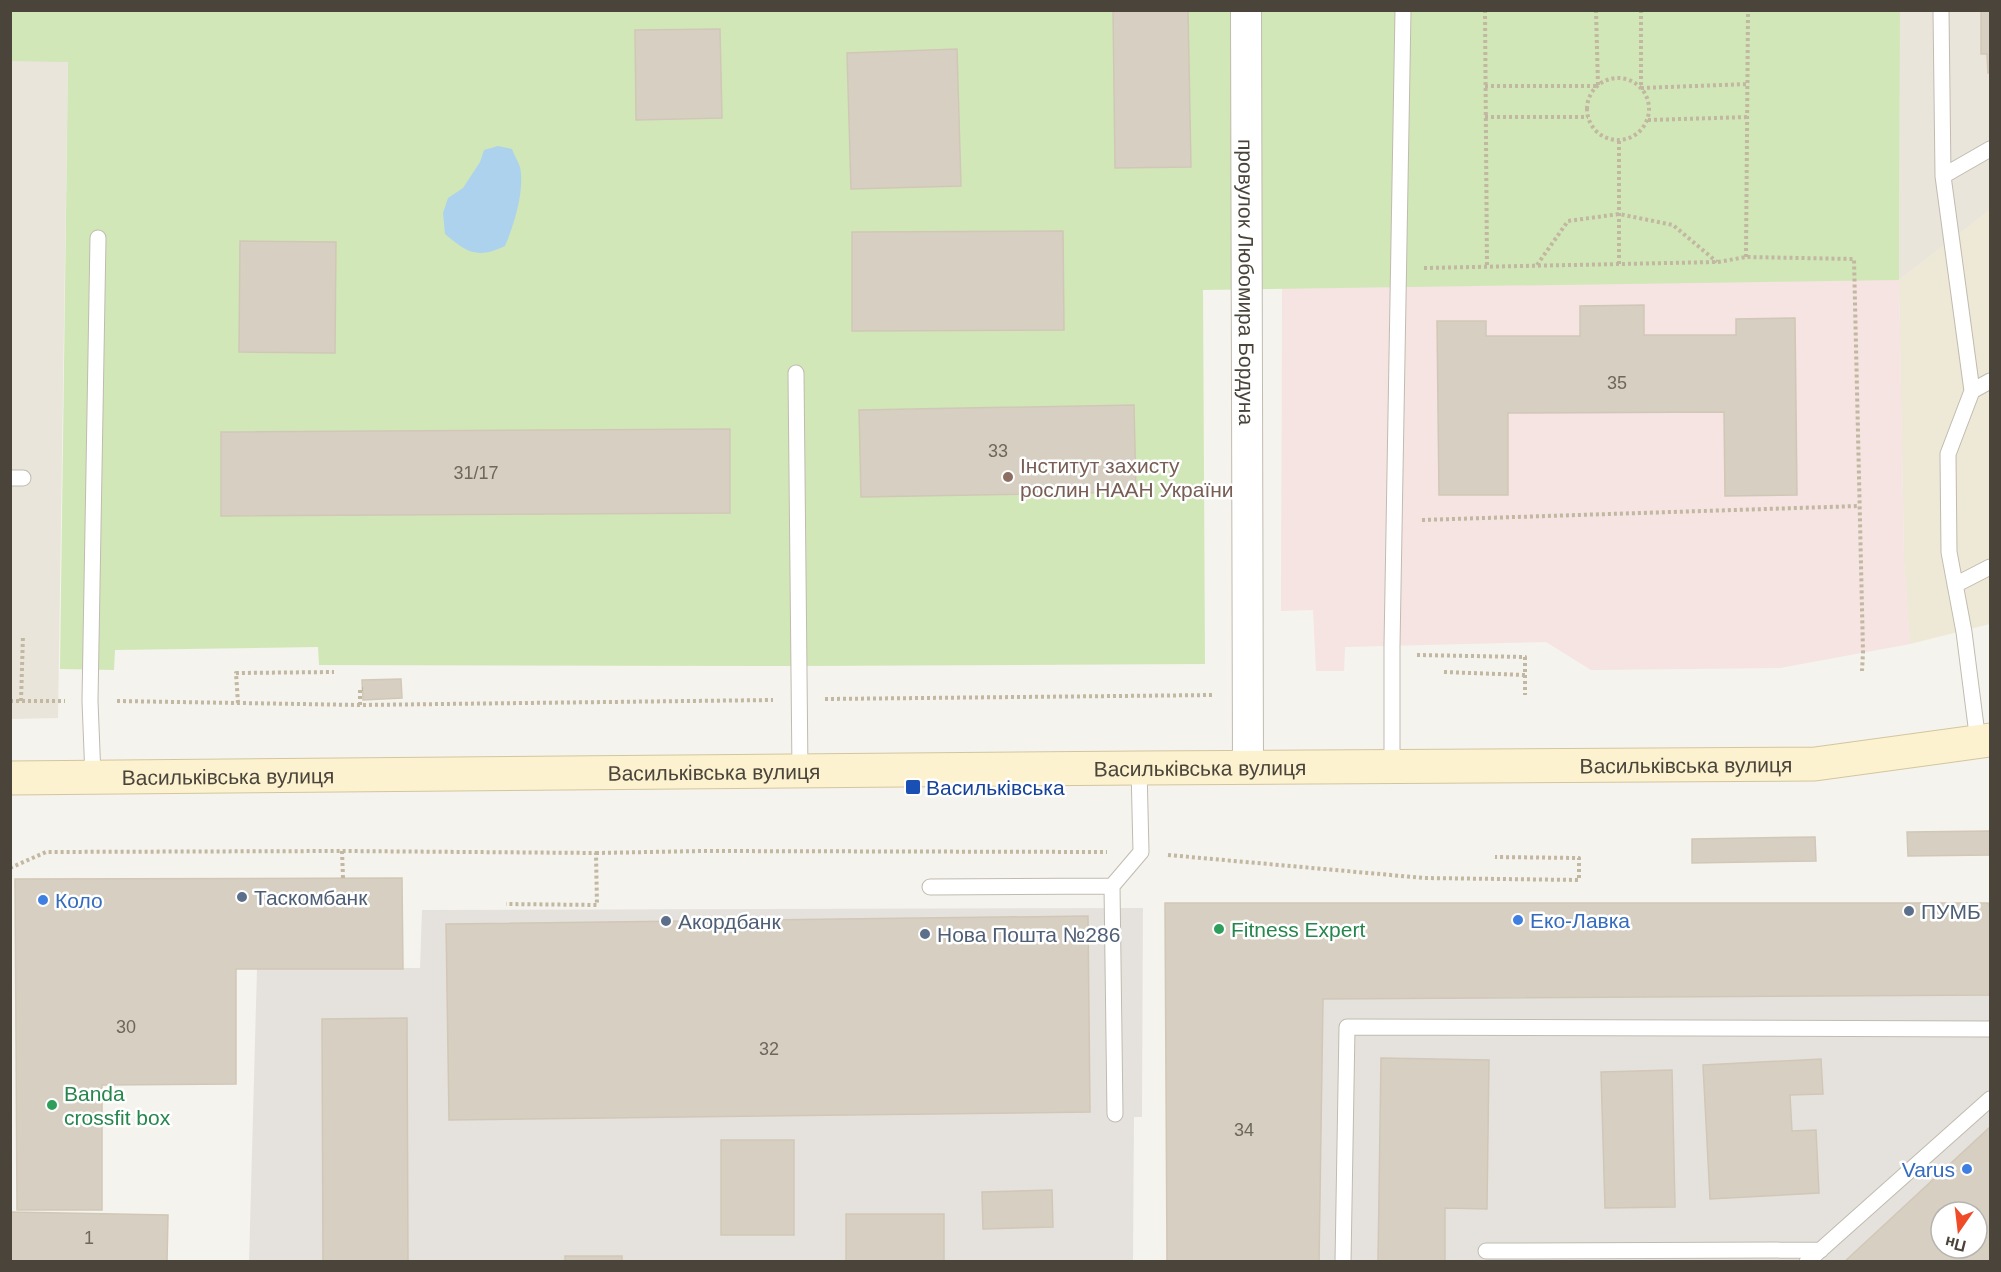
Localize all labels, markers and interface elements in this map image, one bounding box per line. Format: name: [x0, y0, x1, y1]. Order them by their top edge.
street label: провулок Любомира Бордуна: [1235, 139, 1259, 425]
house number: 35: [1607, 373, 1627, 393]
house number: 33: [988, 441, 1008, 461]
place label: Інститут захисту рослин НААН України: [1020, 454, 1234, 501]
house number: 31/17: [453, 463, 499, 483]
marker: Інститут захисту рослин НААН України: [1001, 470, 1015, 484]
street label: Васильківська вулиця: [1580, 753, 1792, 777]
street label: Васильківська вулиця: [1093, 756, 1306, 780]
street label: Васильківська вулиця: [608, 759, 820, 784]
street label: Васильківська вулиця: [122, 764, 334, 789]
place label: Васильківська: [926, 776, 1065, 799]
marker: Васильківська: [904, 778, 922, 796]
place label: Таскомбанк: [254, 886, 368, 909]
place label: Коло: [55, 889, 103, 912]
marker: Таскомбанк: [235, 890, 249, 904]
marker: Коло: [36, 893, 50, 907]
place label: ПУМБ: [1921, 900, 1981, 923]
marker: ПУМБ: [1902, 904, 1916, 918]
place label: Еко-Лавка: [1530, 909, 1630, 932]
place label: Акордбанк: [678, 910, 781, 933]
marker: Еко-Лавка: [1511, 913, 1525, 927]
marker: Акордбанк: [659, 914, 673, 928]
place label: Fitness Expert: [1231, 918, 1365, 941]
marker: Fitness Expert: [1212, 922, 1226, 936]
place label: Нова Пошта №286: [937, 923, 1120, 946]
marker: Нова Пошта №286: [918, 927, 932, 941]
house number: 30: [116, 1017, 136, 1037]
house number: 32: [759, 1039, 779, 1059]
place label: Banda crossfit box: [64, 1082, 171, 1129]
marker: Banda crossfit box: [45, 1098, 59, 1112]
house number: 34: [1234, 1120, 1254, 1140]
place label: Varus: [1902, 1158, 1955, 1181]
marker: Varus: [1960, 1162, 1974, 1176]
north arrow: [1929, 1200, 1989, 1260]
house number: 1: [84, 1228, 94, 1248]
text: Пн: [1943, 1233, 1968, 1255]

